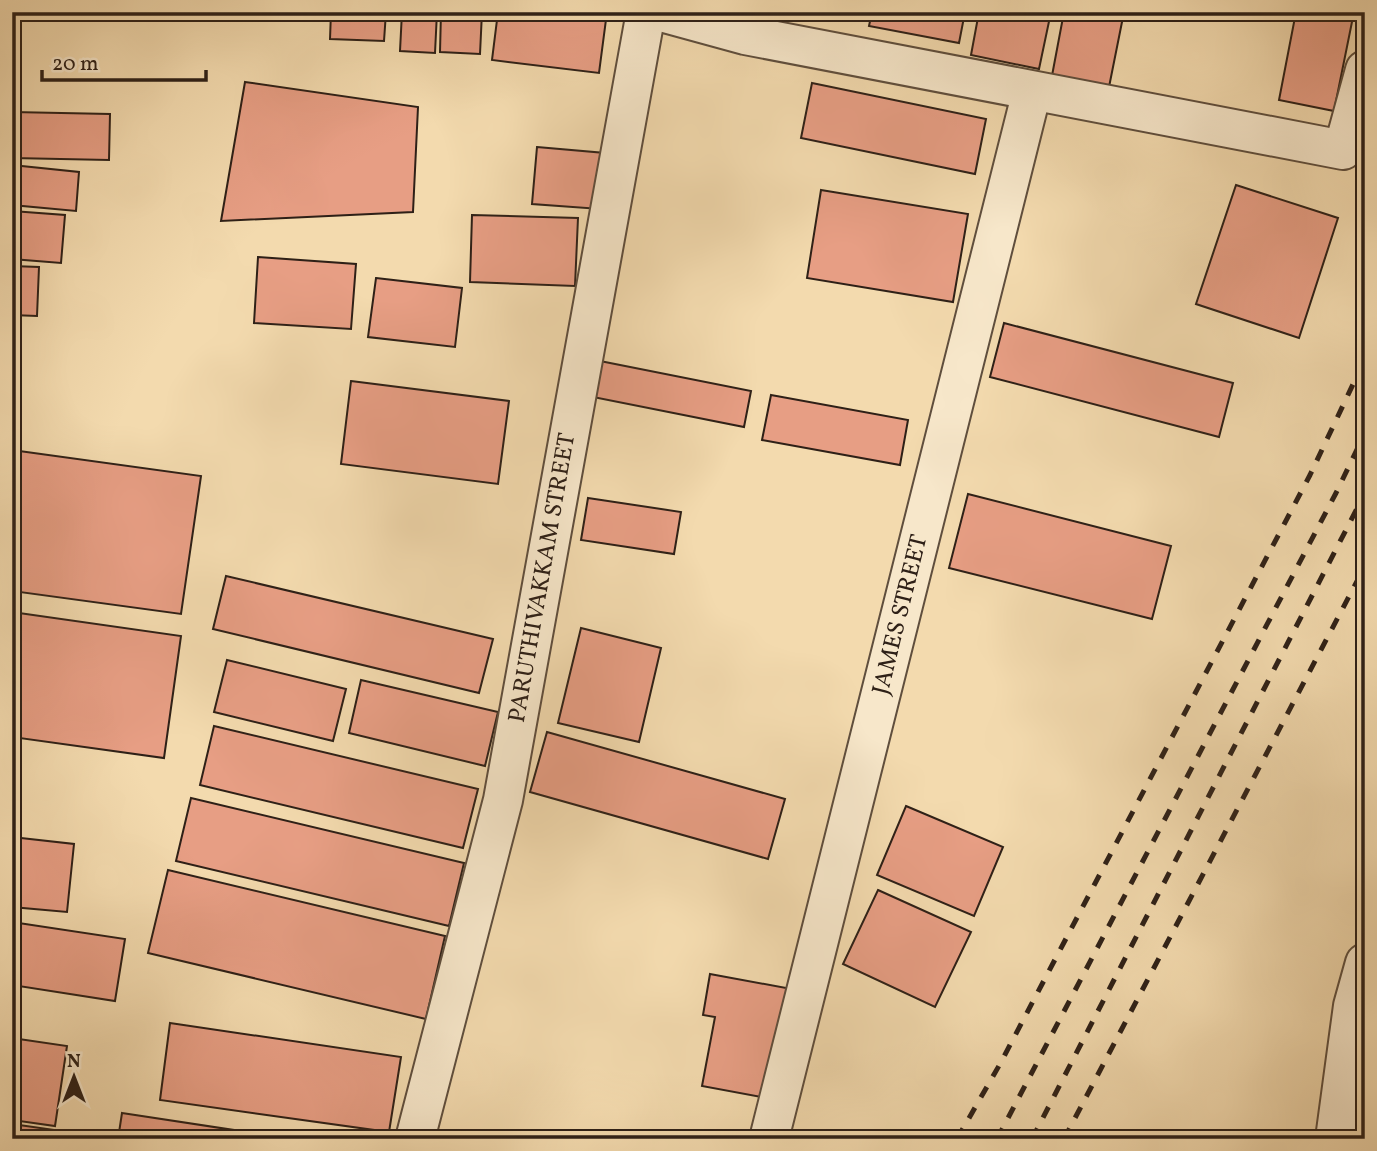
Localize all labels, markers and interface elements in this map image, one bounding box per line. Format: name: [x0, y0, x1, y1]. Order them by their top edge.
scale bar: [42, 38, 206, 82]
text: 20 m: [52, 50, 98, 79]
street label: PARUTHIVAKKAM STREET: [501, 431, 585, 725]
street label: JAMES STREET: [865, 531, 937, 699]
north arrow: [38, 1042, 108, 1112]
text: N: [67, 1049, 81, 1075]

